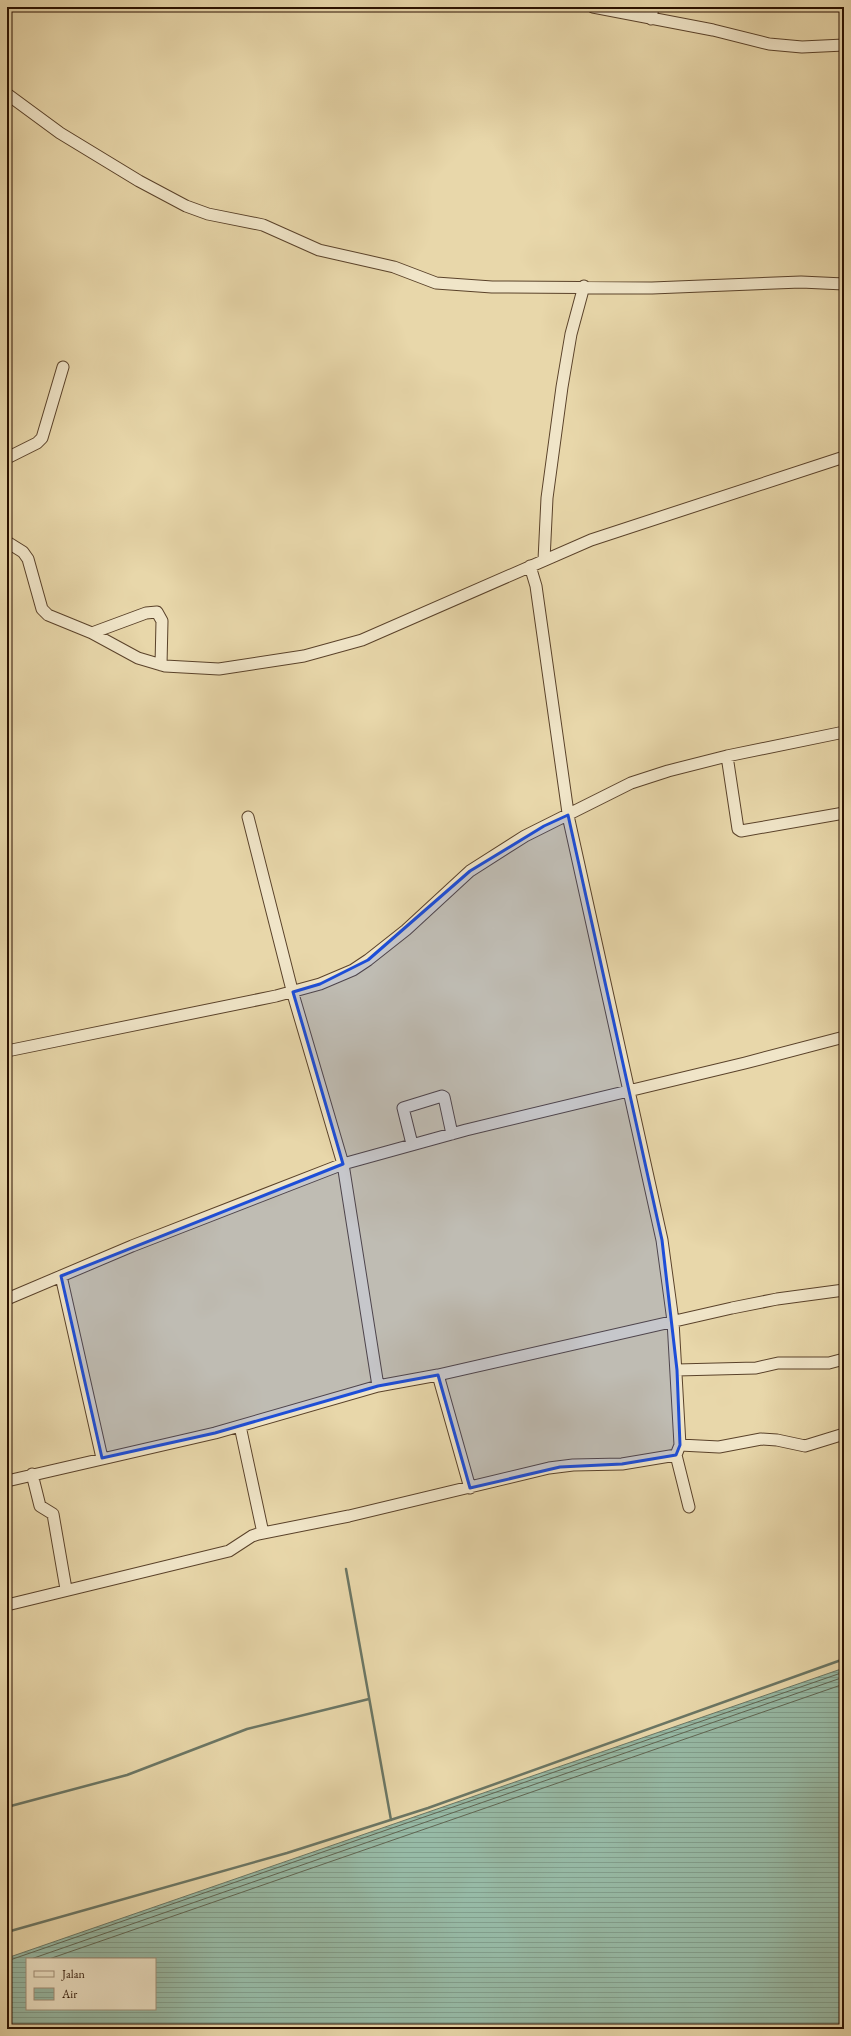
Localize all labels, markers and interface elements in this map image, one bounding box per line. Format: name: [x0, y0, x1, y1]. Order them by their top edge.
legend: [26, 1958, 156, 2010]
text: Jalan: [61, 1966, 86, 1982]
text: Air: [61, 1986, 77, 2002]

